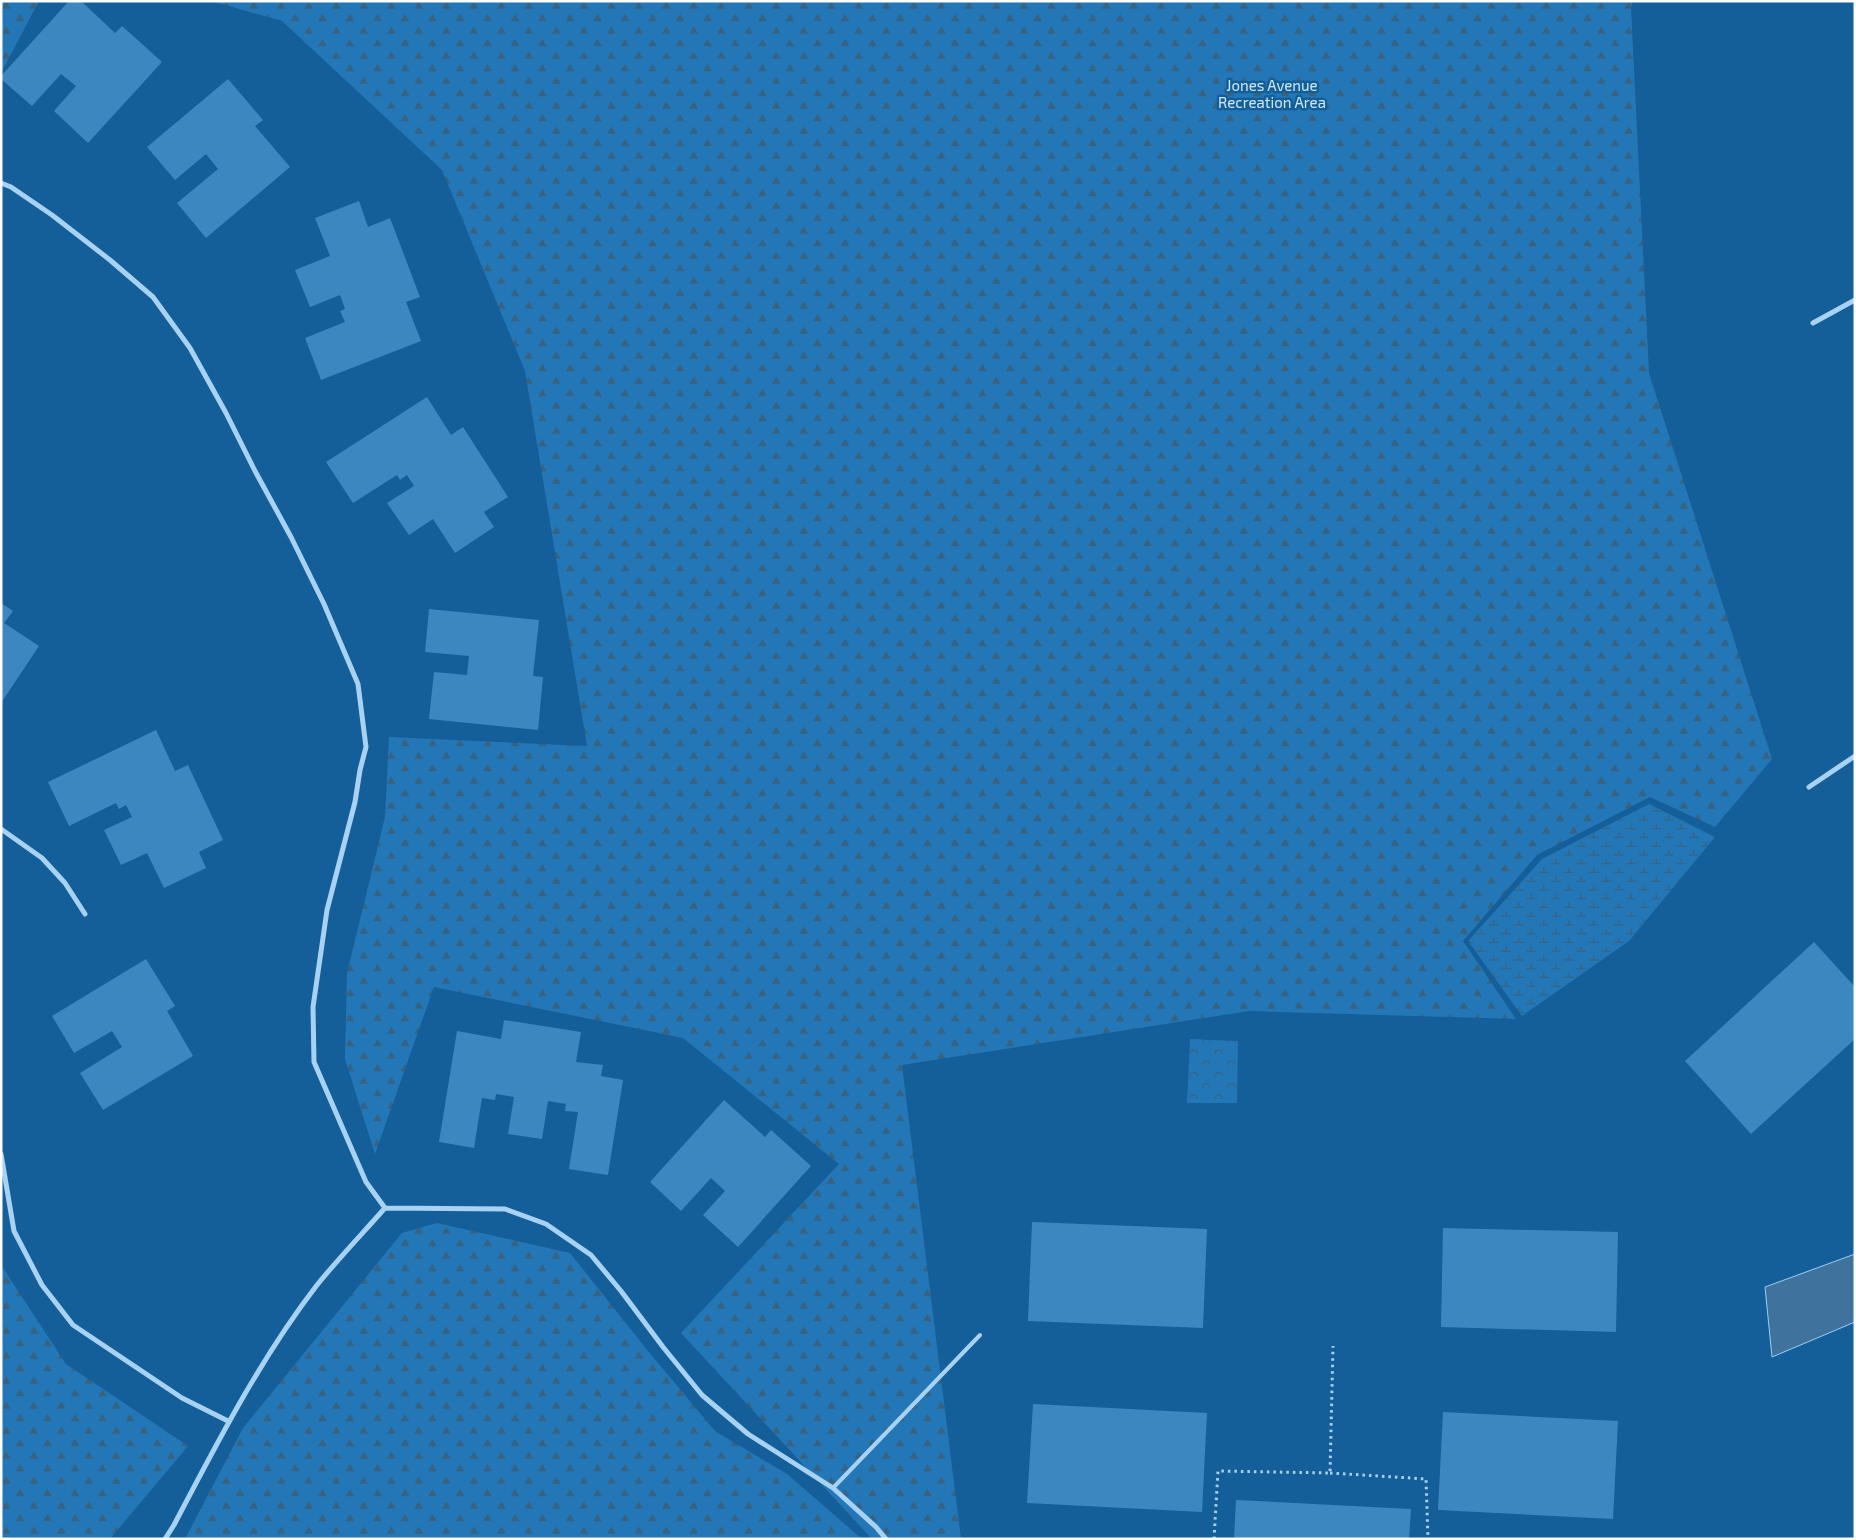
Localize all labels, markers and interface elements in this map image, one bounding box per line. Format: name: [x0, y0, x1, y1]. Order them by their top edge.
park label: Jones Avenue Recreation Area: [1218, 76, 1326, 111]

